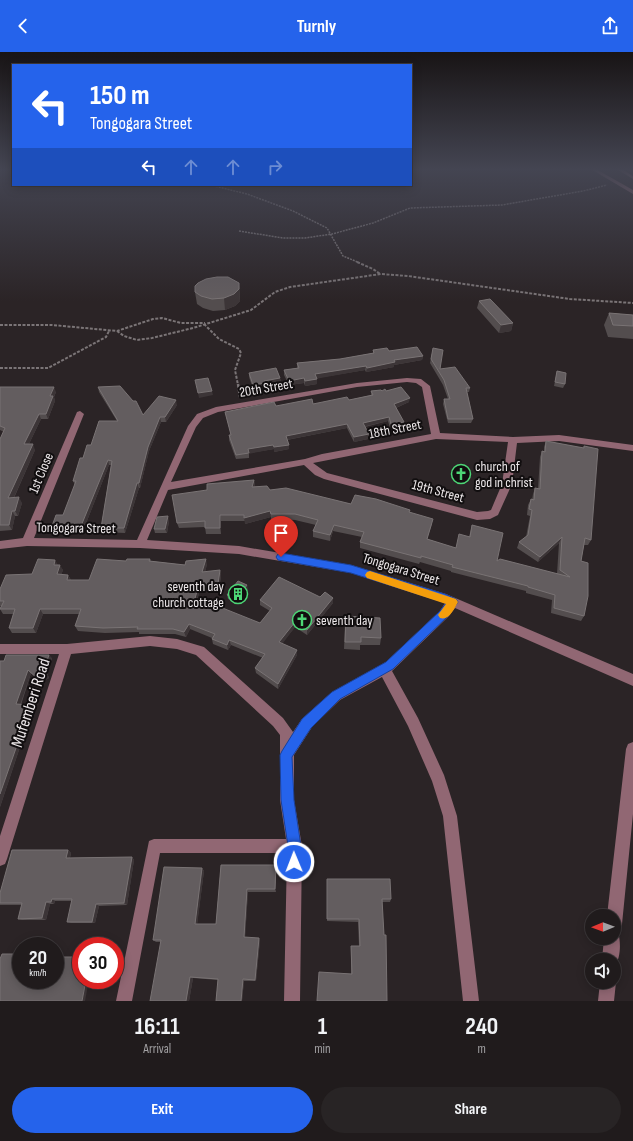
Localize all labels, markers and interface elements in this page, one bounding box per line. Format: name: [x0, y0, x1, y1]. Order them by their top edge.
icon: back: [12, 15, 34, 37]
icon: share: [599, 15, 621, 37]
text: Turnly: [297, 16, 336, 37]
text: 150 m: [90, 79, 150, 112]
icon: left: [24, 80, 76, 132]
text: Tongogara Street: [90, 113, 192, 134]
icon: left: [138, 156, 160, 178]
icon: ahead: [180, 156, 202, 178]
icon: ahead: [222, 156, 244, 178]
icon: right: [264, 156, 286, 178]
street label: 20th Street: [238, 375, 294, 401]
street label: 18th Street: [367, 416, 423, 442]
street label: 1st Close: [25, 450, 57, 496]
place label: church of god in christ: [475, 458, 533, 491]
church icon: church of god in christ: [450, 463, 472, 485]
street label: 19th Street: [410, 476, 466, 506]
pin: [264, 516, 298, 557]
street label: Tongogara Street: [36, 519, 116, 537]
icon: arrive: [270, 522, 292, 544]
street label: Tongogara Street: [360, 549, 442, 589]
place label: seventh day church cottage: [153, 578, 225, 611]
building icon: seventh day church cottage: [227, 583, 249, 605]
church icon: seventh day: [291, 609, 313, 631]
place label: seventh day: [316, 612, 373, 629]
street label: Mufemberi Road: [7, 656, 55, 750]
position arrow: [273, 841, 315, 883]
north arrow: [585, 909, 621, 945]
map controls: [585, 909, 621, 989]
speed limit sign: 30: [72, 937, 124, 989]
text: 20: [29, 946, 47, 970]
button: sound: [585, 953, 621, 989]
text: km/h: [29, 967, 47, 979]
text: 16:11: [135, 1012, 180, 1041]
text: 1: [318, 1012, 327, 1041]
text: 240: [465, 1012, 498, 1041]
text: Arrival: [143, 1041, 171, 1057]
text: min: [314, 1041, 331, 1057]
text: m: [478, 1041, 486, 1057]
button: Exit: [12, 1087, 313, 1133]
button: Share: [321, 1087, 621, 1133]

